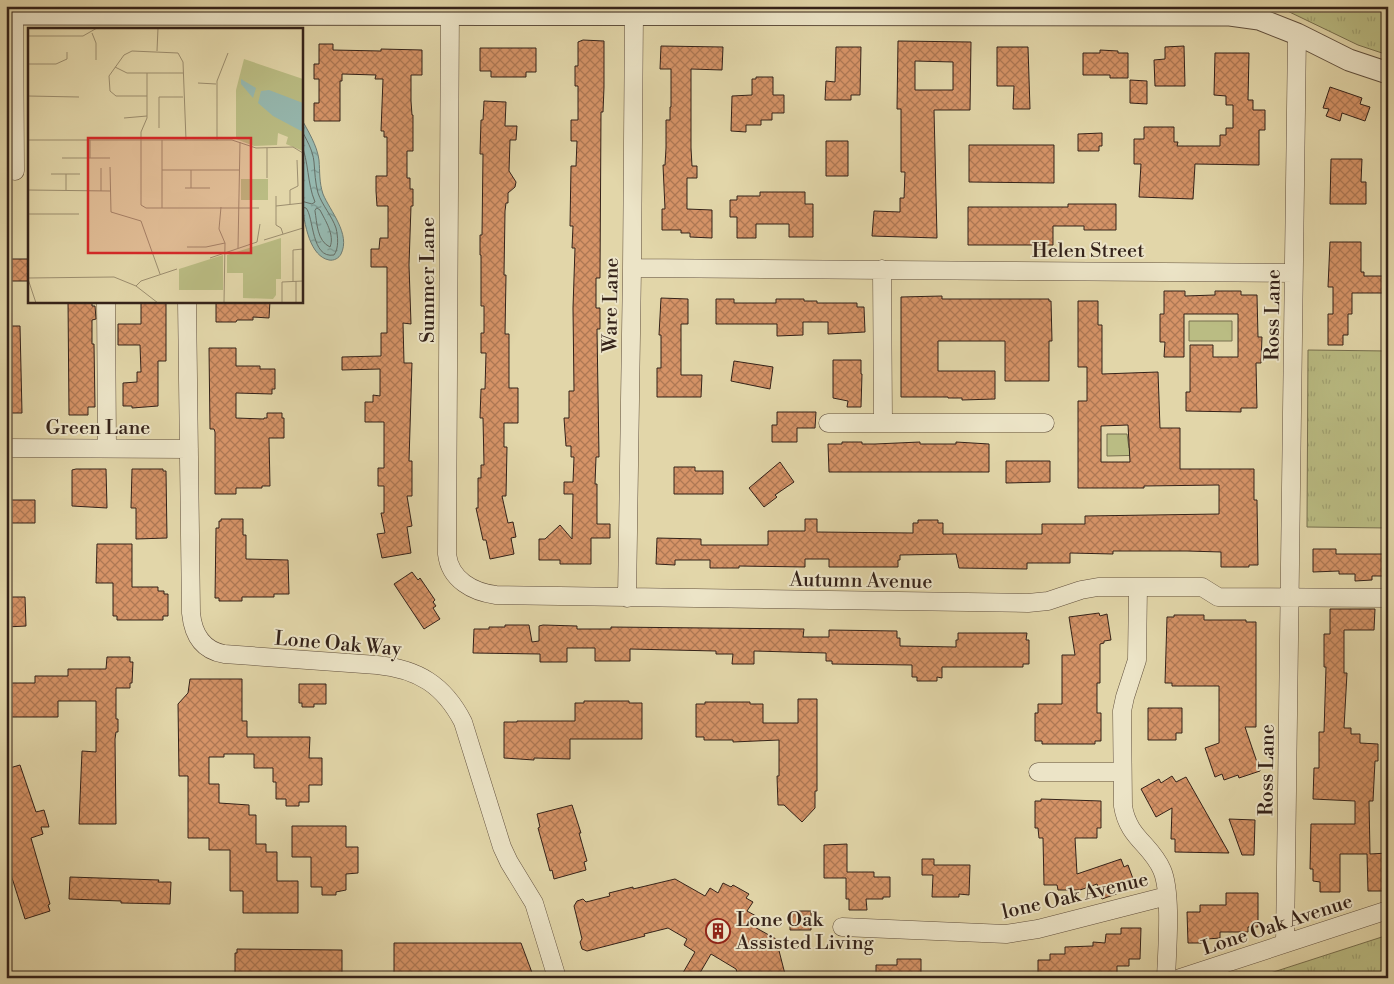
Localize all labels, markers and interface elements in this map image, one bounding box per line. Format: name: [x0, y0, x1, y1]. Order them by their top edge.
inset map: [28, 28, 302, 302]
street label: Summer Lane: [416, 217, 441, 343]
street label: Helen Street: [1032, 239, 1144, 264]
street label: Ware Lane: [598, 257, 625, 354]
street label: Ross Lane: [1260, 269, 1287, 361]
street label: Green Lane: [46, 416, 150, 441]
street label: Autumn Avenue: [788, 568, 933, 595]
street label: Lone Oak Way: [273, 626, 403, 663]
street label: Ross Lane: [1254, 724, 1281, 816]
street label: lone Oak Avenue: [1000, 867, 1151, 925]
street label: Lone Oak Avenue: [1199, 889, 1356, 962]
place label: Lone Oak Assisted Living: [735, 908, 875, 956]
building icon: Lone Oak Assisted Living: [705, 918, 731, 944]

